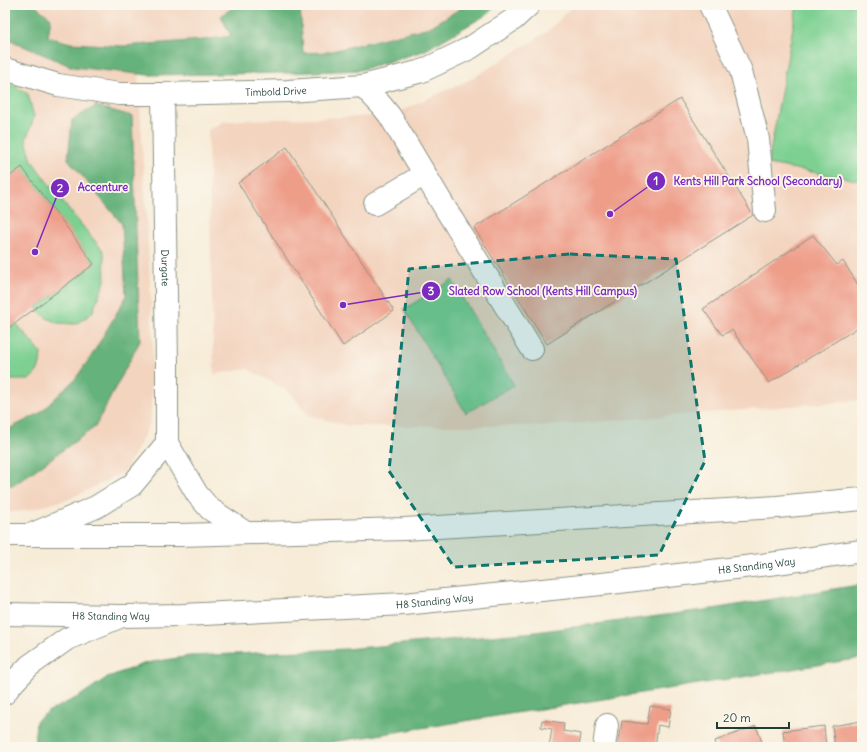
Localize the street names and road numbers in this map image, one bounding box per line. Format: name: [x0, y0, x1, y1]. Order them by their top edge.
street label: Timbold Drive: [245, 84, 307, 99]
street label: Durgate: [158, 249, 172, 287]
street label: H8 Standing Way: [717, 555, 796, 577]
street label: H8 Standing Way: [396, 591, 474, 611]
street label: H8 Standing Way: [72, 609, 150, 623]

